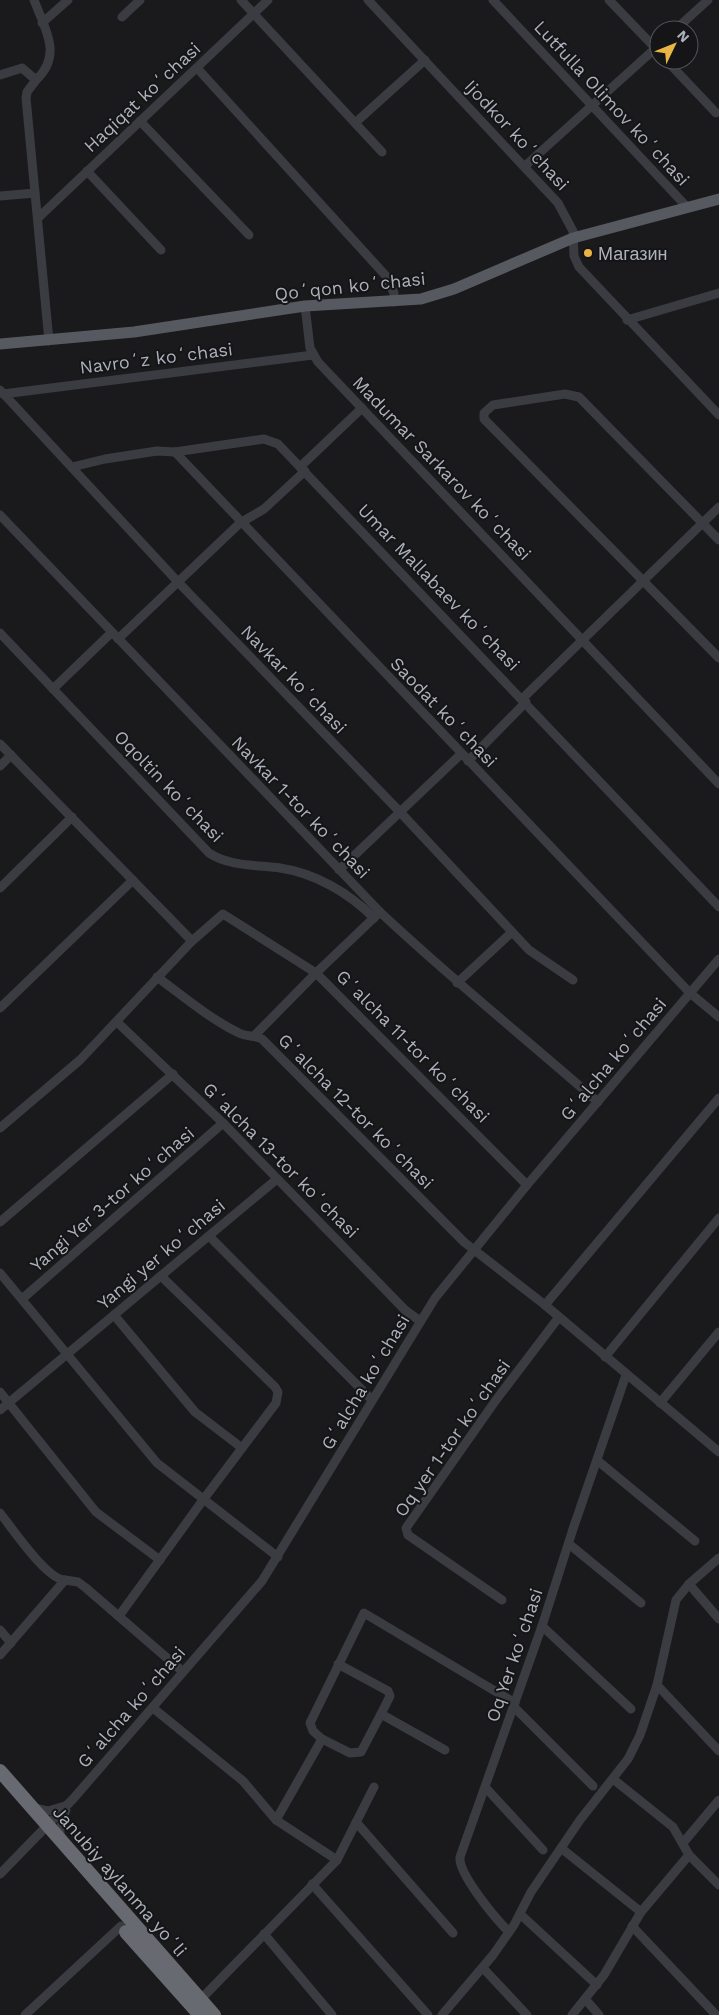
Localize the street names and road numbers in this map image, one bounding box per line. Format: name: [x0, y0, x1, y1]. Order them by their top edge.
street label: Lutfulla Olimov koʻchasi: [530, 16, 694, 190]
street label: Haqiqat koʻchasi: [80, 38, 204, 156]
street label: Ijodkor koʻchasi: [461, 76, 573, 194]
street label: Qoʻqon koʻchasi: [274, 268, 426, 304]
street label: Navroʻz koʻchasi: [78, 338, 234, 378]
street label: Madumar Sarkarov koʻchasi: [349, 372, 535, 564]
street label: Umar Mallabaev koʻchasi: [354, 499, 524, 675]
street label: Navkar koʻchasi: [237, 620, 351, 738]
street label: Saodat koʻchasi: [386, 653, 502, 771]
street label: Oqoltin koʻchasi: [110, 726, 228, 846]
street label: Navkar 1-tor koʻchasi: [228, 732, 374, 882]
street label: Gʻalcha 11-tor koʻchasi: [332, 965, 494, 1127]
street label: Gʻalcha koʻchasi: [556, 993, 670, 1125]
street label: Gʻalcha 12-tor koʻchasi: [274, 1029, 438, 1193]
street label: Gʻalcha 13-tor koʻchasi: [199, 1078, 363, 1242]
street label: Yangi Yer 3-tor koʻchasi: [26, 1122, 198, 1276]
street label: Yangi yer koʻchasi: [93, 1195, 229, 1313]
street label: Gʻalcha koʻchasi: [316, 1311, 414, 1453]
street label: Oq yer 1-tor koʻchasi: [390, 1355, 514, 1521]
street label: Oq Yer koʻchasi: [481, 1586, 547, 1724]
street label: Gʻalcha koʻchasi: [73, 1642, 189, 1772]
street label: Janubiy aylanma yoʻli: [49, 1801, 191, 1961]

